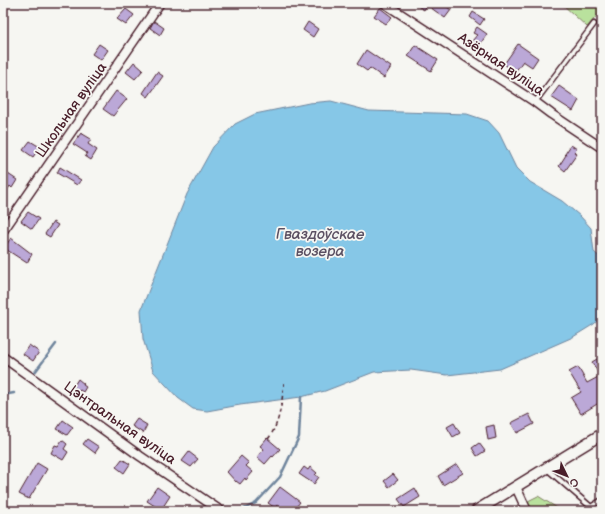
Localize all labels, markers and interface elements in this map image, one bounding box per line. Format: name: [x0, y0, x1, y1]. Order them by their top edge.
street label: Азёрная вуліца: [454, 28, 548, 99]
street label: Школьная вуліца: [32, 59, 111, 161]
water label: Гваздоўскае возера: [276, 225, 365, 261]
street label: Цэнтральная вуліца: [61, 378, 180, 468]
north arrow: [547, 456, 587, 496]
text: С: [566, 475, 581, 490]

